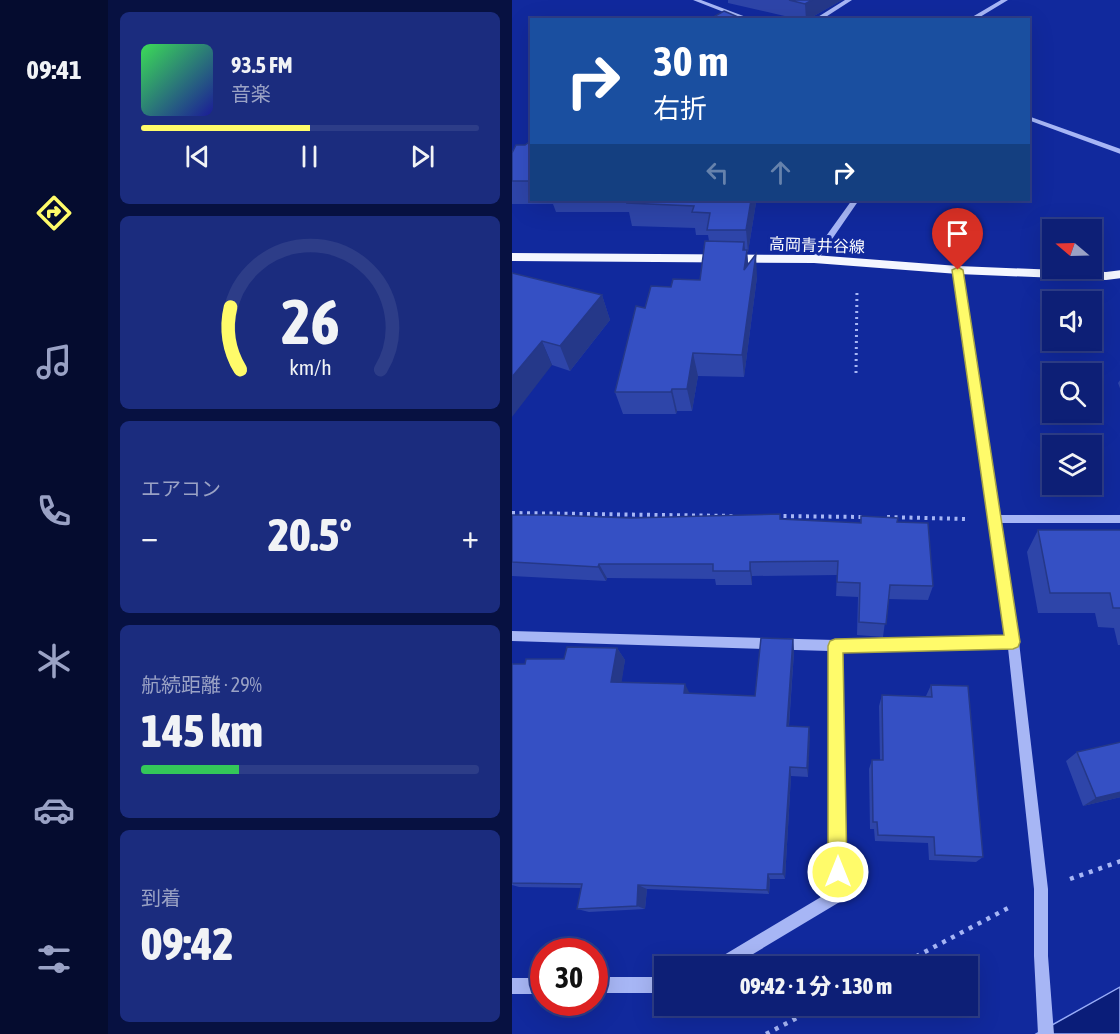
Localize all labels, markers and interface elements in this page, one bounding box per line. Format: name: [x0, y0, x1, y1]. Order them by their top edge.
text: 30 m: [653, 37, 728, 85]
icon: right: [554, 42, 632, 120]
text: 93.5 FM: [231, 52, 293, 78]
text: 09:41: [26, 54, 82, 85]
text: 音楽: [231, 82, 271, 105]
text: 右折: [653, 93, 707, 124]
icon: previous: [181, 140, 214, 173]
icon: pause: [293, 140, 326, 173]
icon: next: [406, 140, 439, 173]
icon: left: [701, 156, 734, 189]
icon: ahead: [764, 156, 797, 189]
icon: right: [827, 156, 860, 189]
icon: directions: [33, 192, 75, 234]
pin: [932, 208, 983, 270]
icon: arrive: [941, 217, 974, 250]
north arrow: [1042, 219, 1102, 279]
map controls: [1042, 219, 1102, 495]
street label: 高岡青井谷線: [769, 234, 865, 256]
text: 26: [281, 286, 339, 357]
button: sound: [1042, 291, 1102, 351]
icon: music: [33, 341, 75, 383]
text: km/h: [289, 355, 331, 380]
button: search: [1042, 363, 1102, 423]
button: layers: [1042, 435, 1102, 495]
text: エアコン: [141, 477, 221, 500]
icon: phone: [33, 490, 75, 532]
text: 20.5°: [268, 509, 352, 561]
text: −: [141, 517, 158, 555]
text: +: [462, 517, 479, 555]
icon: climate: [33, 640, 75, 682]
text: 航続距離 · 29%: [141, 673, 262, 696]
text: 145 km: [141, 705, 263, 757]
icon: car: [33, 789, 75, 831]
position arrow: [806, 840, 870, 904]
text: 到着: [141, 886, 181, 909]
text: 09:42: [141, 918, 234, 970]
icon: filters: [33, 938, 75, 980]
speed limit sign: 30: [530, 938, 608, 1016]
text: 09:42 · 1 分 · 130 m: [740, 973, 892, 999]

